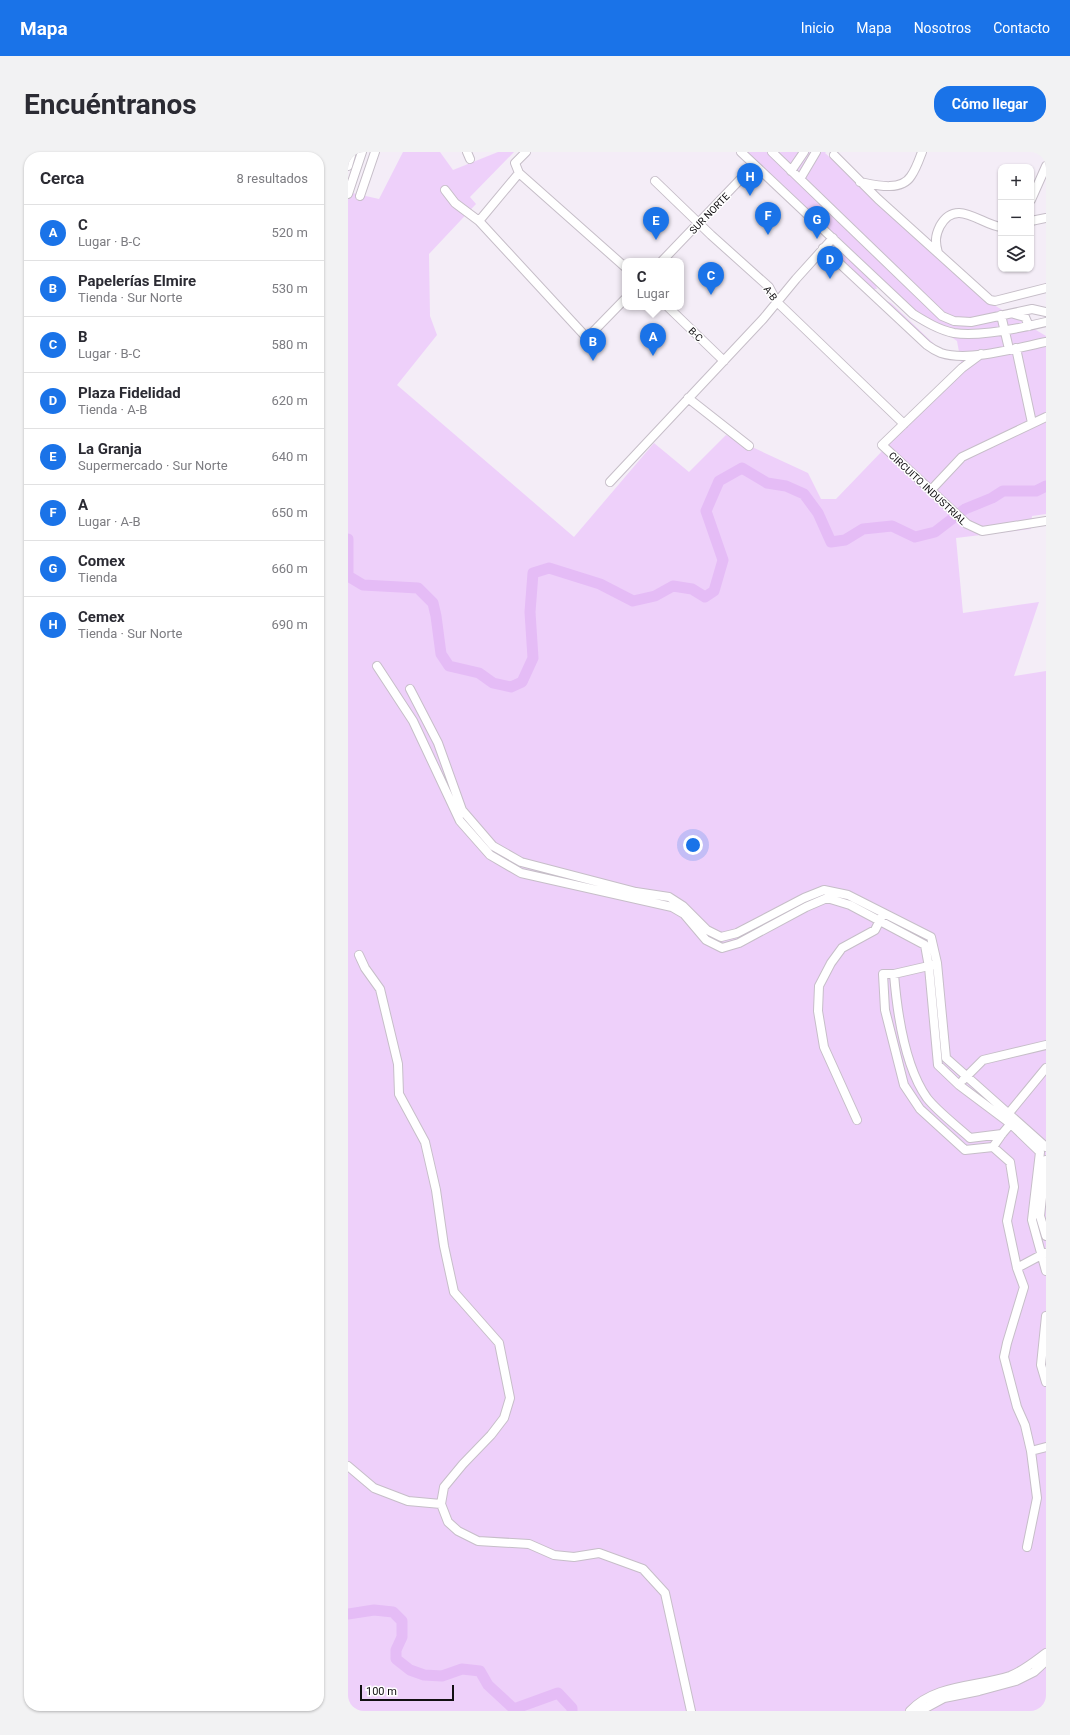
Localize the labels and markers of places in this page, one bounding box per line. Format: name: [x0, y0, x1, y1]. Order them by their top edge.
pin: H: [737, 163, 763, 196]
pin: F: [755, 202, 781, 235]
pin: G: [804, 206, 830, 239]
pin: E: [643, 207, 669, 240]
pin: D: [817, 246, 843, 279]
pin: C: [698, 262, 724, 295]
pin: A: [640, 323, 666, 356]
pin: B: [580, 328, 606, 361]

